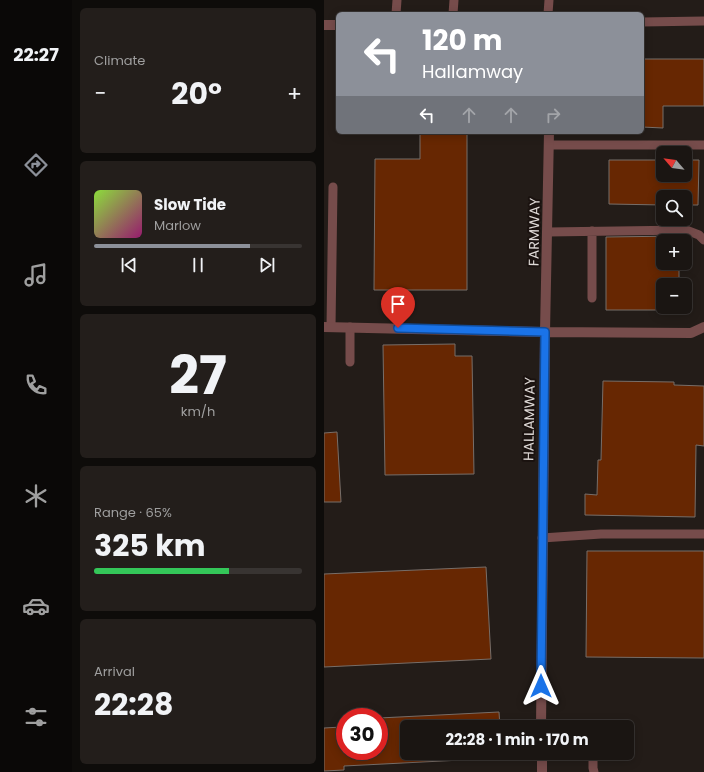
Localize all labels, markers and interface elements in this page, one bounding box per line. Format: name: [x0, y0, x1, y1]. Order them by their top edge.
text: 120 m: [422, 21, 502, 60]
icon: left: [356, 28, 408, 80]
text: 22:27: [13, 42, 59, 67]
text: Climate: [94, 51, 145, 70]
text: Hallamway: [422, 59, 523, 84]
text: 20°: [171, 72, 222, 115]
text: −: [94, 78, 106, 109]
text: +: [287, 78, 302, 109]
icon: left: [416, 104, 438, 126]
icon: ahead: [458, 104, 480, 126]
icon: ahead: [500, 104, 522, 126]
icon: right: [542, 104, 564, 126]
north arrow: [656, 146, 692, 182]
map controls: [656, 146, 692, 314]
icon: directions: [22, 151, 50, 179]
button: search: [656, 190, 692, 226]
text: Slow Tide: [154, 194, 226, 215]
street label: FARMWAY: [523, 198, 545, 266]
text: Marlow: [154, 216, 201, 235]
button: +: [656, 234, 692, 270]
icon: previous: [118, 254, 140, 276]
icon: pause: [187, 254, 209, 276]
icon: next: [256, 254, 278, 276]
icon: music: [22, 261, 50, 289]
button: −: [656, 278, 692, 314]
pin: [381, 287, 415, 328]
icon: arrive: [387, 293, 409, 315]
text: 27: [169, 339, 227, 412]
icon: phone: [22, 371, 50, 399]
street label: HALLAMWAY: [518, 377, 540, 461]
text: km/h: [181, 402, 215, 421]
icon: climate: [22, 482, 50, 510]
text: Range · 65%: [94, 503, 172, 522]
text: 325 km: [94, 524, 205, 567]
icon: car: [22, 592, 50, 620]
text: Arrival: [94, 662, 135, 681]
position arrow: [520, 665, 562, 707]
text: 22:28: [94, 683, 173, 726]
icon: filters: [22, 703, 50, 731]
speed limit sign: 30: [336, 708, 388, 760]
text: 22:28 · 1 min · 170 m: [445, 729, 589, 750]

